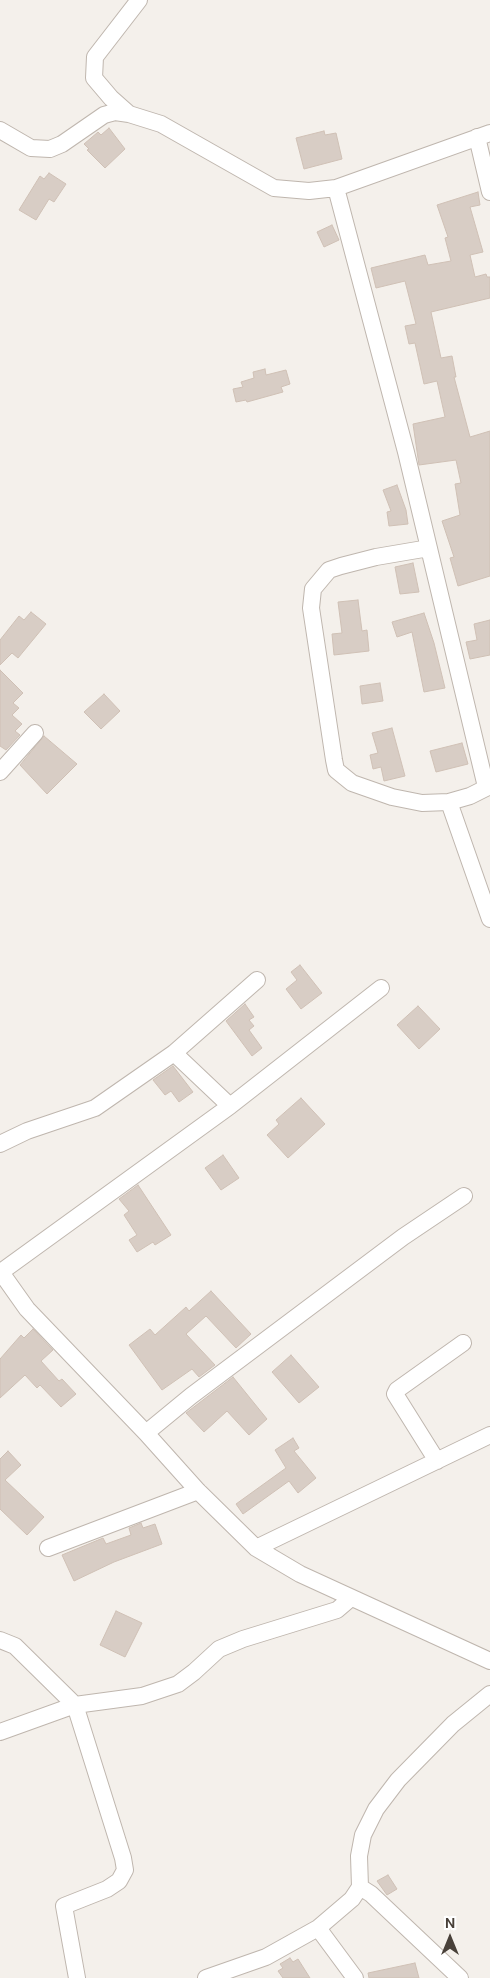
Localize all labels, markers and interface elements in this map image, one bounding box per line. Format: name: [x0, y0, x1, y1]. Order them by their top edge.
north arrow: [425, 1913, 475, 1963]
text: N: [445, 1914, 455, 1932]

